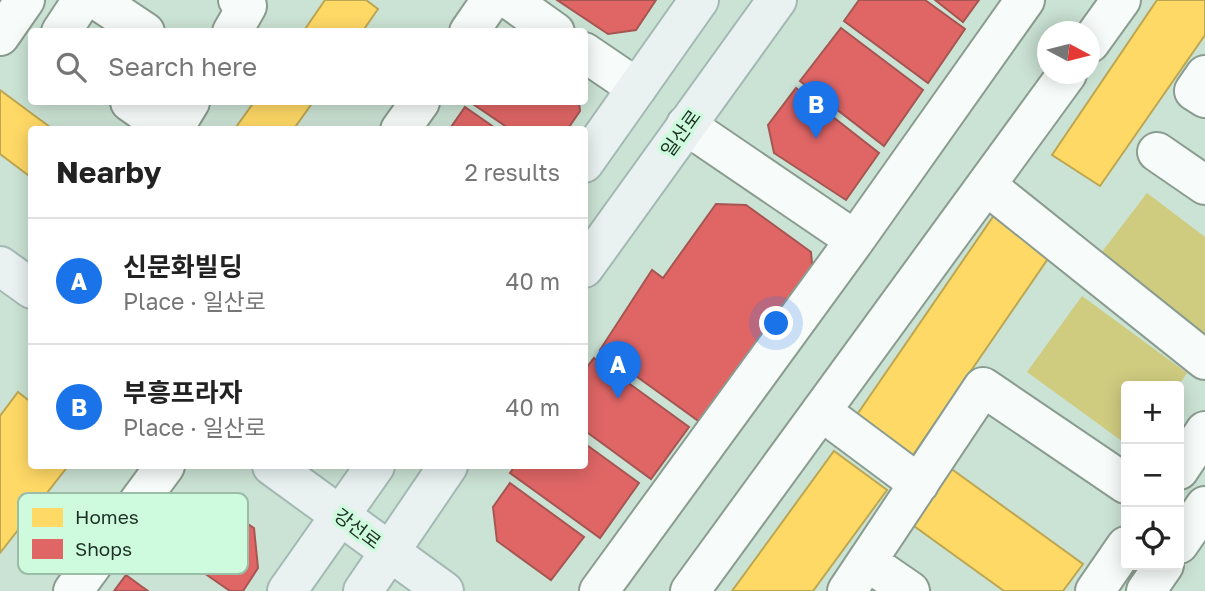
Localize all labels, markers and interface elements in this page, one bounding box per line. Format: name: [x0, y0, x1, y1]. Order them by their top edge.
north arrow: [1037, 21, 1100, 84]
search box: [28, 28, 588, 105]
icon: search: [52, 48, 90, 86]
text: Search here: [108, 51, 257, 82]
pin: B: [793, 81, 839, 139]
street label: 일산로: [655, 105, 705, 161]
text: Nearby: [56, 154, 161, 190]
text: 2 results: [464, 158, 560, 186]
text: 신문화빌딩: [123, 251, 243, 282]
text: A: [71, 267, 87, 295]
text: 40 m: [506, 267, 560, 295]
text: Place · 일산로: [123, 287, 266, 315]
your location: [759, 306, 793, 340]
pin: A: [595, 341, 641, 399]
text: 부흥프라자: [123, 377, 243, 408]
map controls: [1121, 381, 1184, 570]
button: +: [1121, 381, 1184, 444]
text: B: [71, 393, 87, 421]
text: 40 m: [506, 393, 560, 421]
text: Place · 일산로: [123, 413, 266, 441]
button: −: [1121, 444, 1184, 507]
legend: [18, 493, 248, 574]
street label: 강선로: [330, 503, 386, 553]
text: Homes: [75, 505, 139, 528]
button: locate: [1121, 507, 1184, 570]
text: Shops: [75, 537, 132, 560]

